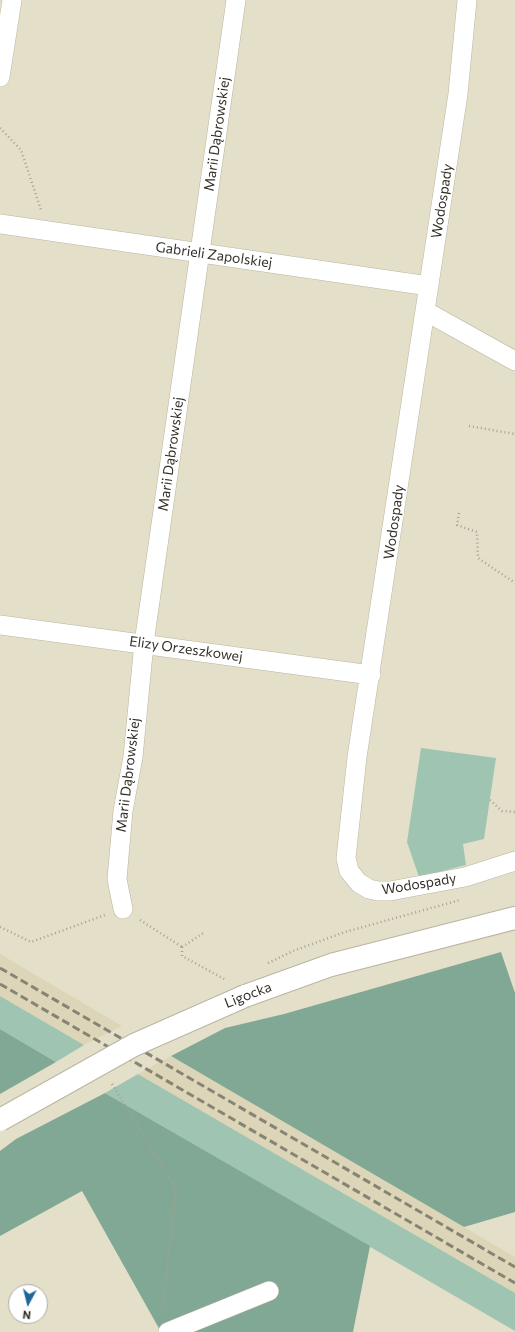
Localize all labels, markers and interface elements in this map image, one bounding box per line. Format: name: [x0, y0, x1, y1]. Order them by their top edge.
street label: Marii Dąbrowskiej: [201, 76, 233, 192]
street label: Wodospady: [428, 163, 456, 239]
street label: Gabrieli Zapolskiej: [155, 238, 273, 272]
street label: Marii Dąbrowskiej: [155, 396, 187, 512]
street label: Wodospady: [380, 484, 408, 560]
street label: Elizy Orzeszkowej: [128, 633, 244, 665]
street label: Marii Dąbrowskiej: [113, 717, 143, 833]
street label: Wodospady: [381, 870, 457, 898]
street label: Ligocka: [222, 978, 274, 1012]
north arrow: [8, 1284, 48, 1324]
text: N: [22, 1308, 32, 1322]

